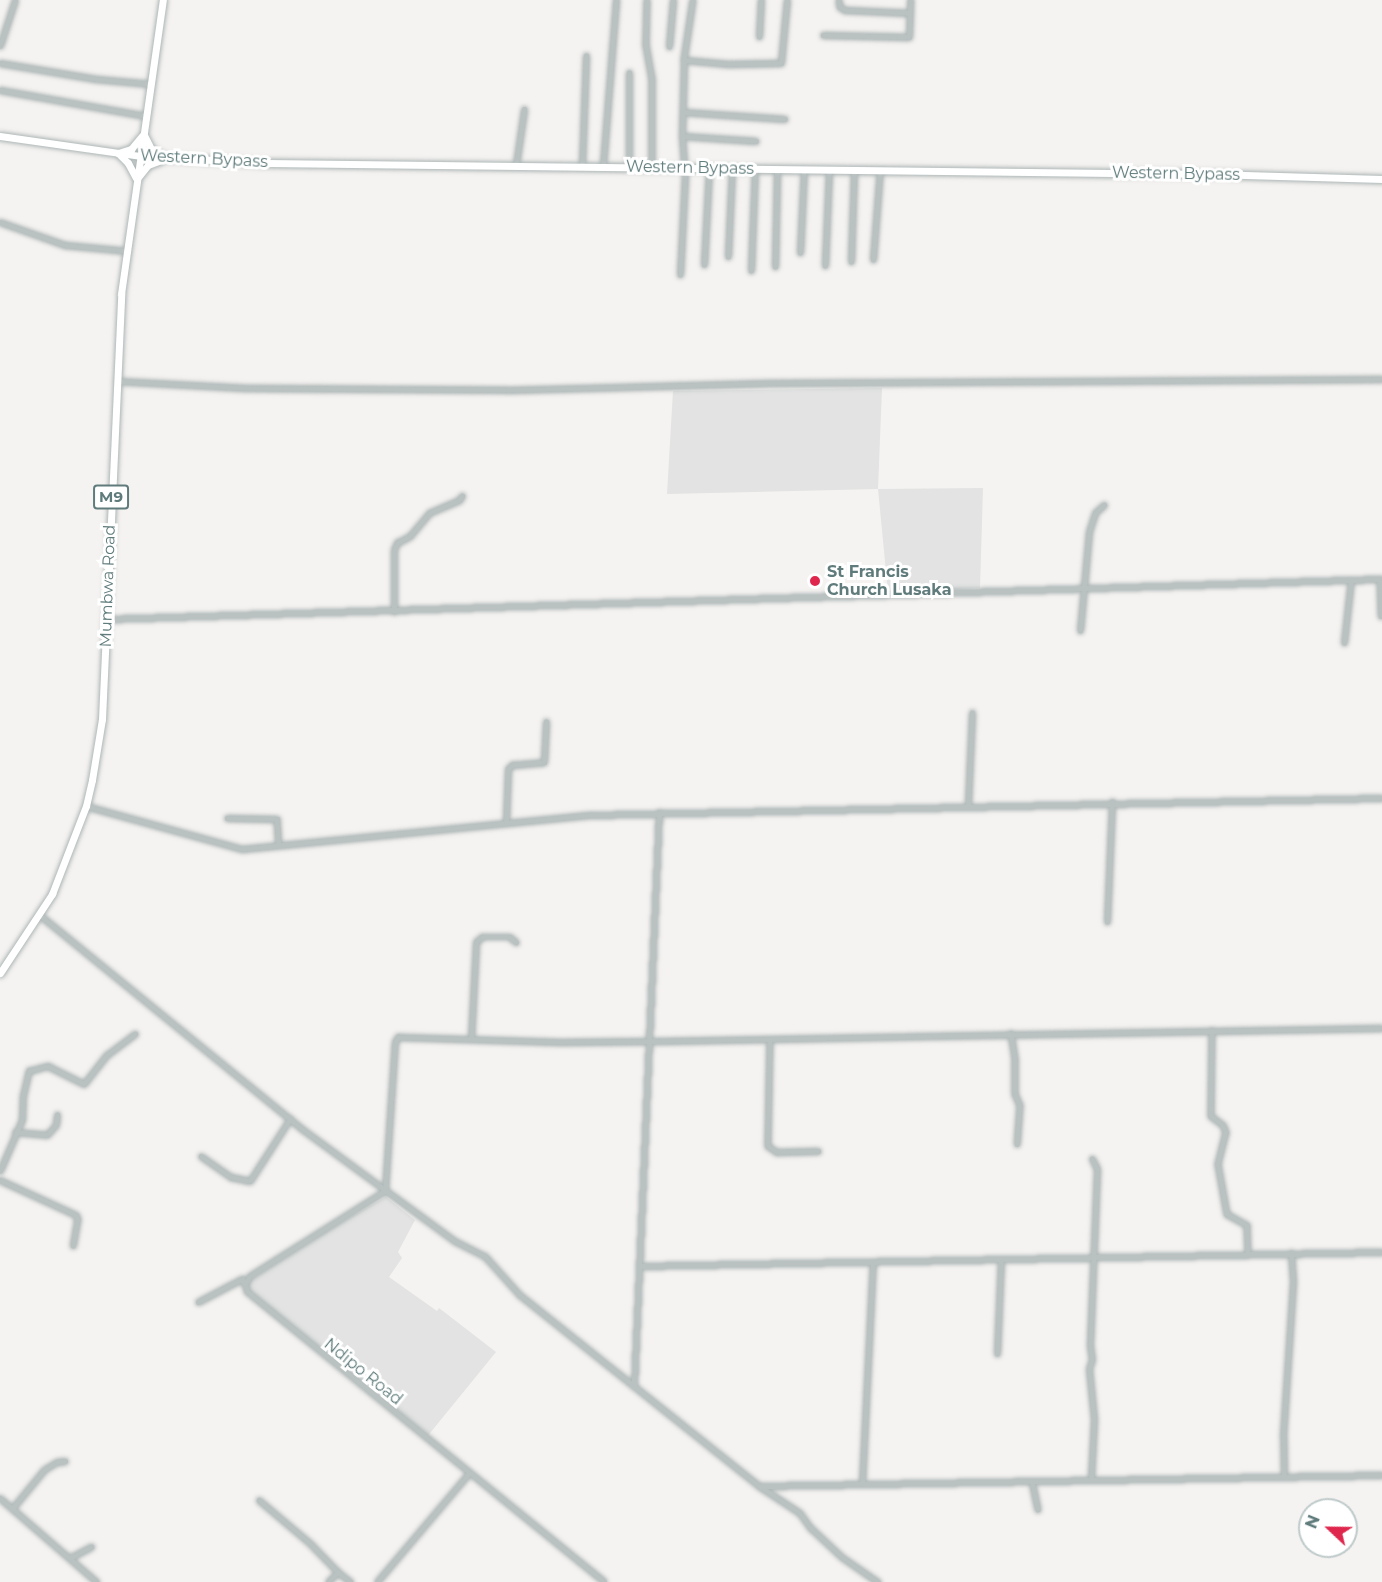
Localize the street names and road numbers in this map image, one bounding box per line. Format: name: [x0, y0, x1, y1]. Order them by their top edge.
street label: Western Bypass: [140, 146, 268, 172]
street label: Western Bypass: [626, 157, 754, 179]
street label: Western Bypass: [1112, 163, 1240, 185]
road number: M9: [93, 485, 129, 509]
street label: Mumbwa Road: [96, 524, 120, 648]
street label: Ndipo Road: [320, 1335, 406, 1409]

